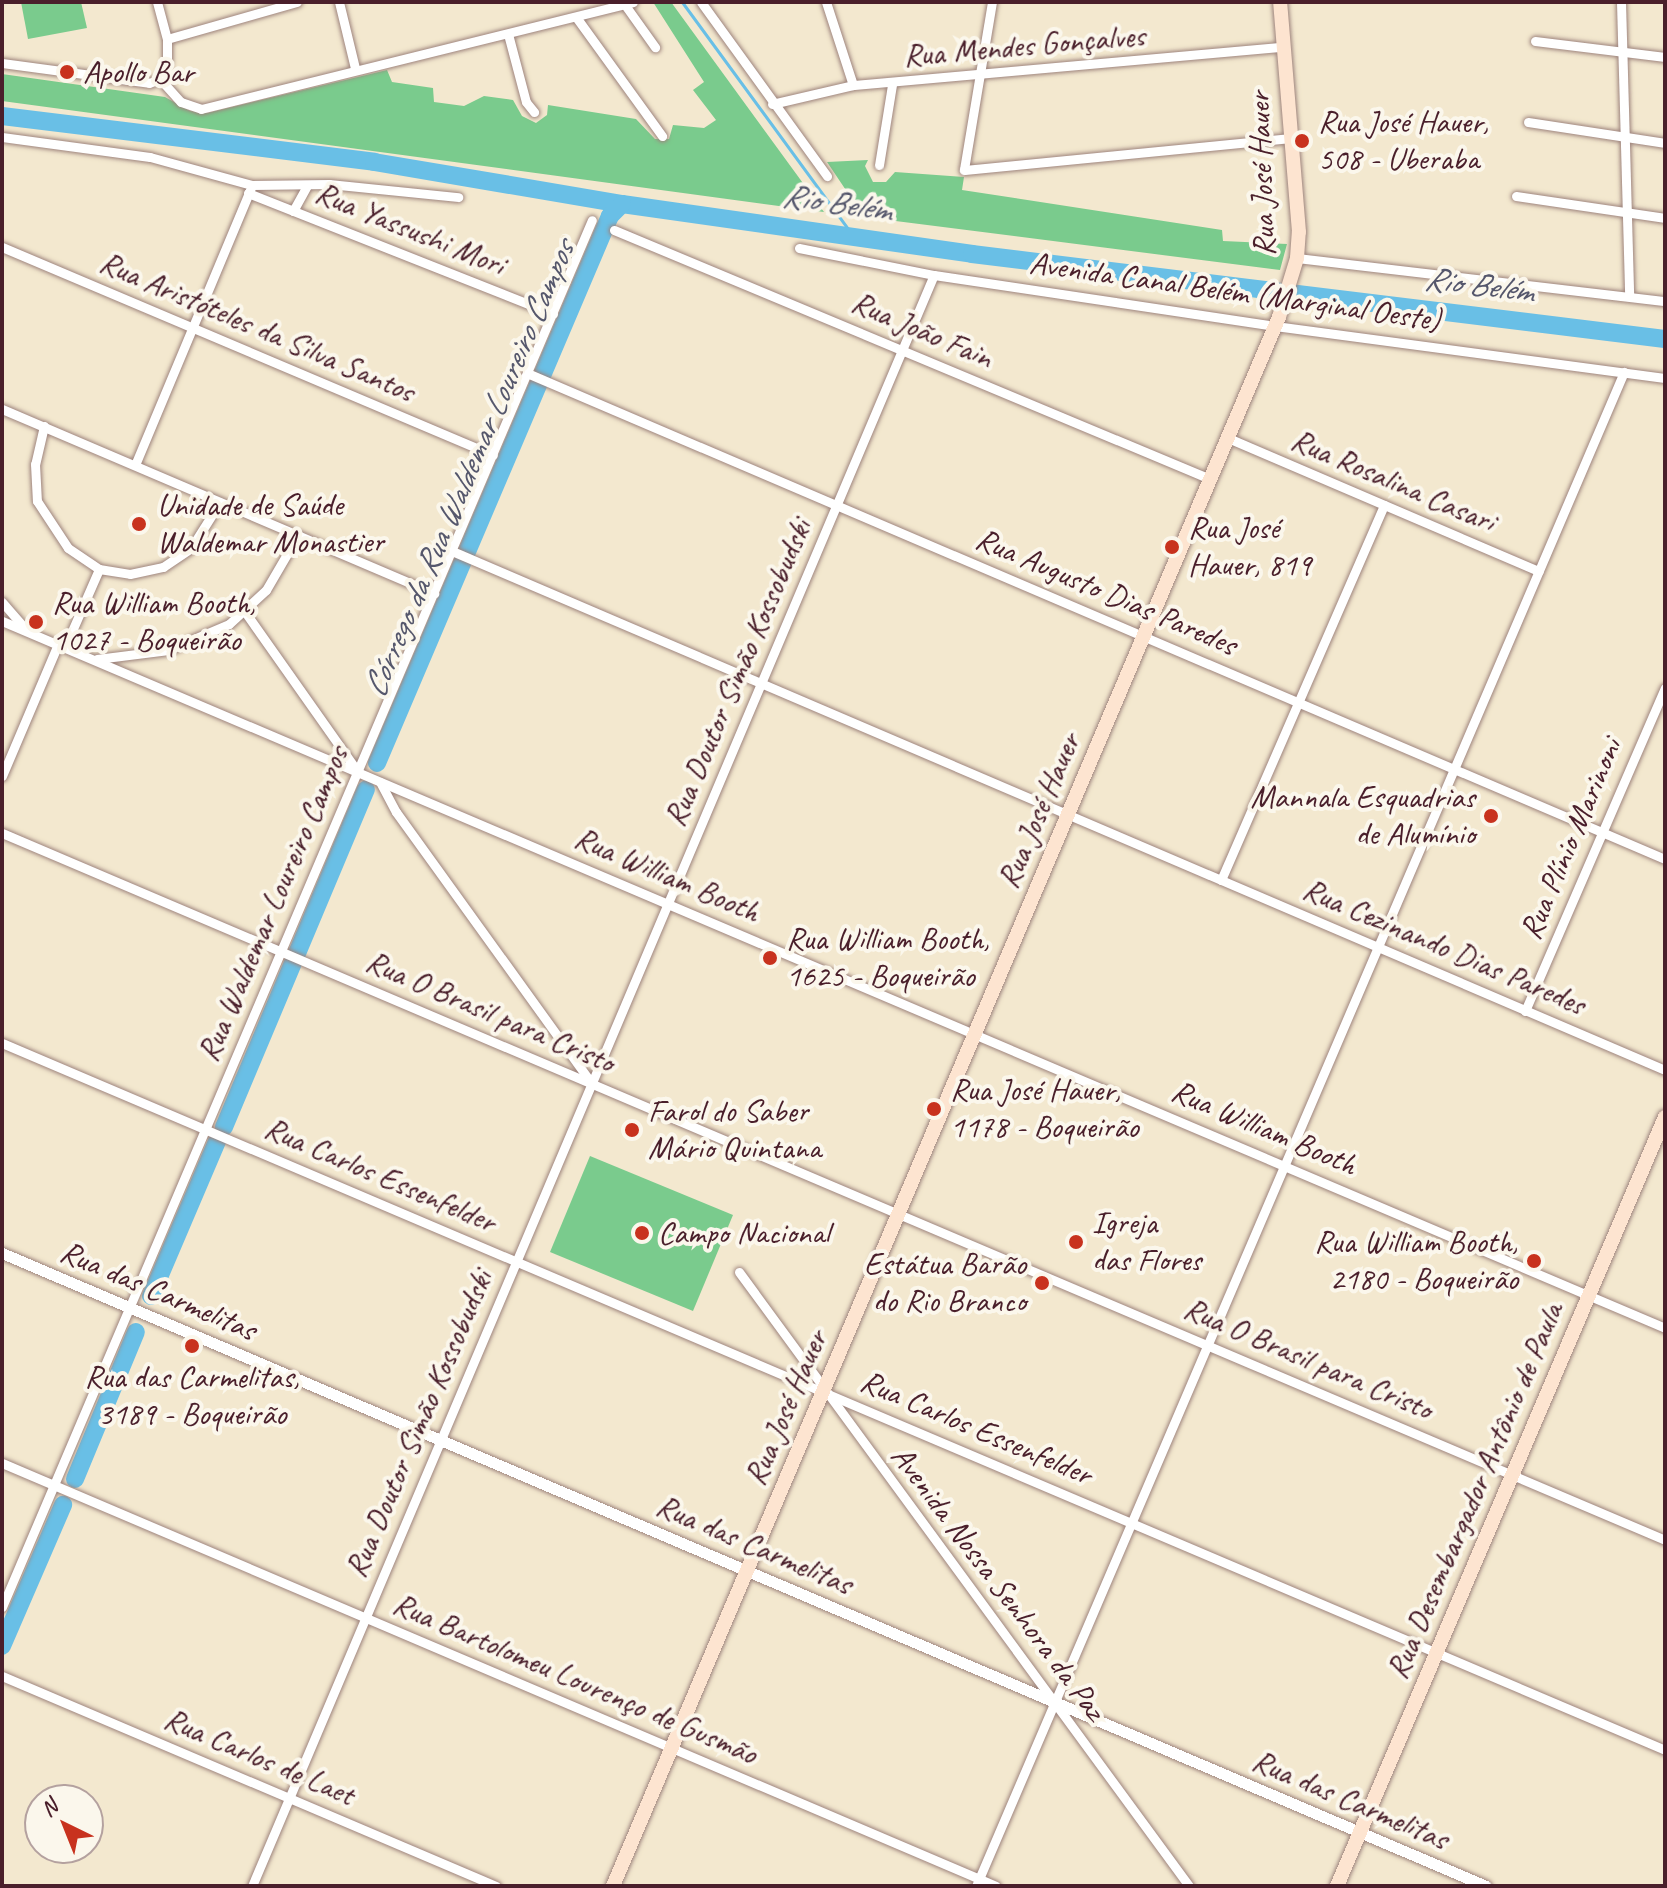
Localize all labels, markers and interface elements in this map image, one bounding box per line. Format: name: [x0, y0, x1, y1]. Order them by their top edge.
street label: Rua Mendes Gonçalves: [902, 16, 1146, 76]
place label: Apollo Bar: [83, 53, 194, 91]
marker: Apollo Bar: [58, 63, 76, 81]
street label: Rua José Hauer: [1240, 91, 1284, 257]
place label: Rua José Hauer, 508 - Uberaba: [1318, 104, 1489, 179]
marker: Rua José Hauer, 508 - Uberaba: [1293, 132, 1311, 150]
street label: Rua Yassushi Mori: [309, 173, 511, 285]
water label: Rio Belém: [780, 174, 894, 230]
water label: Córrego da Rua Waldemar Loureiro Campos: [353, 233, 583, 705]
street label: Rua Aristóteles da Silva Santos: [93, 243, 421, 411]
street label: Avenida Canal Belém (Marginal Oeste): [1027, 244, 1443, 340]
water label: Rio Belém: [1422, 257, 1536, 311]
street label: Rua João Fain: [845, 283, 999, 377]
street label: Rua Rosalina Casari: [1285, 421, 1501, 541]
place label: Unidade de Saúde Waldemar Monastier: [157, 487, 384, 562]
place label: Rua José Hauer, 819: [1188, 510, 1311, 585]
marker: Unidade de Saúde Waldemar Monastier: [128, 513, 150, 535]
street label: Rua Doutor Simão Kossobudski: [656, 513, 820, 833]
street label: Rua Augusto Dias Paredes: [970, 520, 1242, 664]
marker: Rua José Hauer, 819: [1163, 538, 1181, 556]
place label: Rua William Booth, 1027 - Boqueirão: [52, 585, 257, 660]
marker: Rua William Booth, 1027 - Boqueirão: [27, 613, 45, 631]
street label: Rua José Hauer: [989, 728, 1089, 894]
street label: Rua Plínio Marinoni: [1511, 732, 1631, 946]
street label: Rua Waldemar Loureiro Campos: [189, 740, 357, 1068]
place label: Mannala Esquadrias de Alumínio: [1251, 779, 1475, 854]
marker: Mannala Esquadrias de Alumínio: [1482, 807, 1500, 825]
street label: Rua William Booth: [568, 819, 766, 931]
street label: Rua Cezinando Dias Paredes: [1297, 870, 1591, 1024]
place label: Rua William Booth, 1625 - Boqueirão: [786, 921, 991, 996]
street label: Rua O Brasil para Cristo: [359, 942, 621, 1082]
marker: Rua William Booth, 1625 - Boqueirão: [761, 949, 779, 967]
place label: Rua José Hauer, 1178 - Boqueirão: [950, 1072, 1139, 1147]
street label: Rua William Booth: [1165, 1072, 1363, 1184]
place label: Farol do Saber Mário Quintana: [648, 1093, 822, 1168]
marker: Rua José Hauer, 1178 - Boqueirão: [925, 1100, 943, 1118]
street label: Rua Carlos Essenfelder: [258, 1109, 502, 1241]
marker: Farol do Saber Mário Quintana: [623, 1121, 641, 1139]
place label: Igreja das Flores: [1092, 1205, 1202, 1280]
place label: Campo Nacional: [658, 1214, 832, 1252]
marker: Campo Nacional: [633, 1224, 651, 1242]
place label: Rua William Booth, 2180 - Boqueirão: [1313, 1224, 1518, 1299]
street label: Rua das Carmelitas: [53, 1232, 263, 1350]
marker: Igreja das Flores: [1067, 1233, 1085, 1251]
place label: Estátua Barão do Rio Branco: [863, 1246, 1026, 1321]
marker: Rua William Booth, 2180 - Boqueirão: [1525, 1252, 1543, 1270]
street label: Rua Doutor Simão Kossobudski: [337, 1264, 501, 1584]
marker: Estátua Barão do Rio Branco: [1033, 1274, 1051, 1292]
street label: Rua O Brasil para Cristo: [1177, 1289, 1439, 1429]
street label: Rua Desembargador Antônio de Paula: [1378, 1297, 1572, 1685]
street label: Rua José Hauer: [736, 1325, 836, 1491]
marker: Rua das Carmelitas, 3189 - Boqueirão: [183, 1337, 201, 1355]
place label: Rua das Carmelitas, 3189 - Boqueirão: [83, 1359, 301, 1434]
street label: Rua Carlos Essenfelder: [854, 1362, 1098, 1494]
street label: Avenida Nossa Senhora da Paz: [882, 1438, 1114, 1728]
street label: Rua das Carmelitas: [649, 1486, 859, 1604]
street label: Rua Bartolomeu Lourenço de Gusmão: [386, 1584, 764, 1774]
street label: Rua Carlos de Laet: [158, 1699, 360, 1815]
street label: Rua das Carmelitas: [1245, 1741, 1455, 1859]
north arrow: [24, 1784, 104, 1864]
text: N: [34, 1793, 64, 1823]

